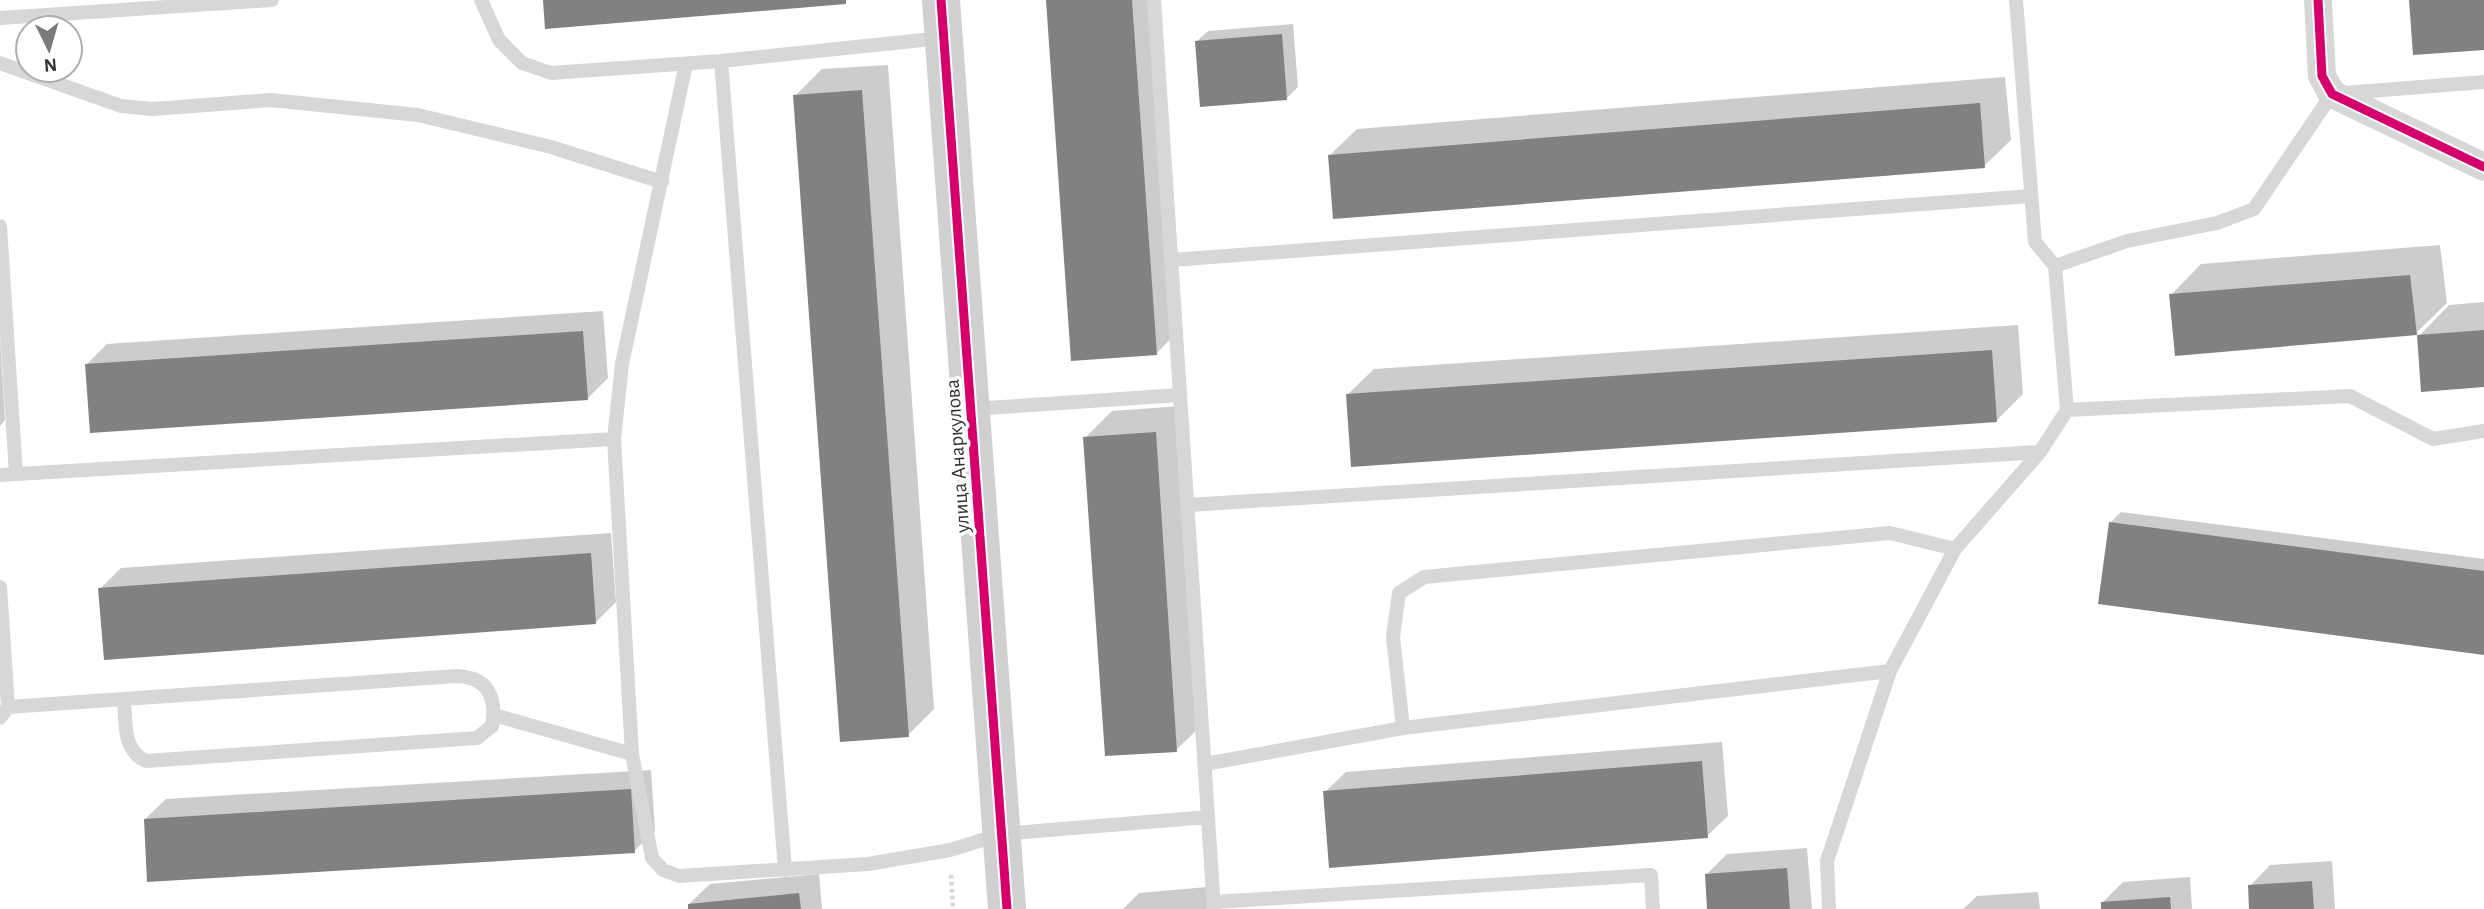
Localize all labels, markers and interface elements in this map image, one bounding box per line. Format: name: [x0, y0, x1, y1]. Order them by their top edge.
north arrow: [14, 14, 84, 84]
text: N: [43, 54, 58, 74]
street label: улица Анаркулова: [942, 378, 973, 535]

